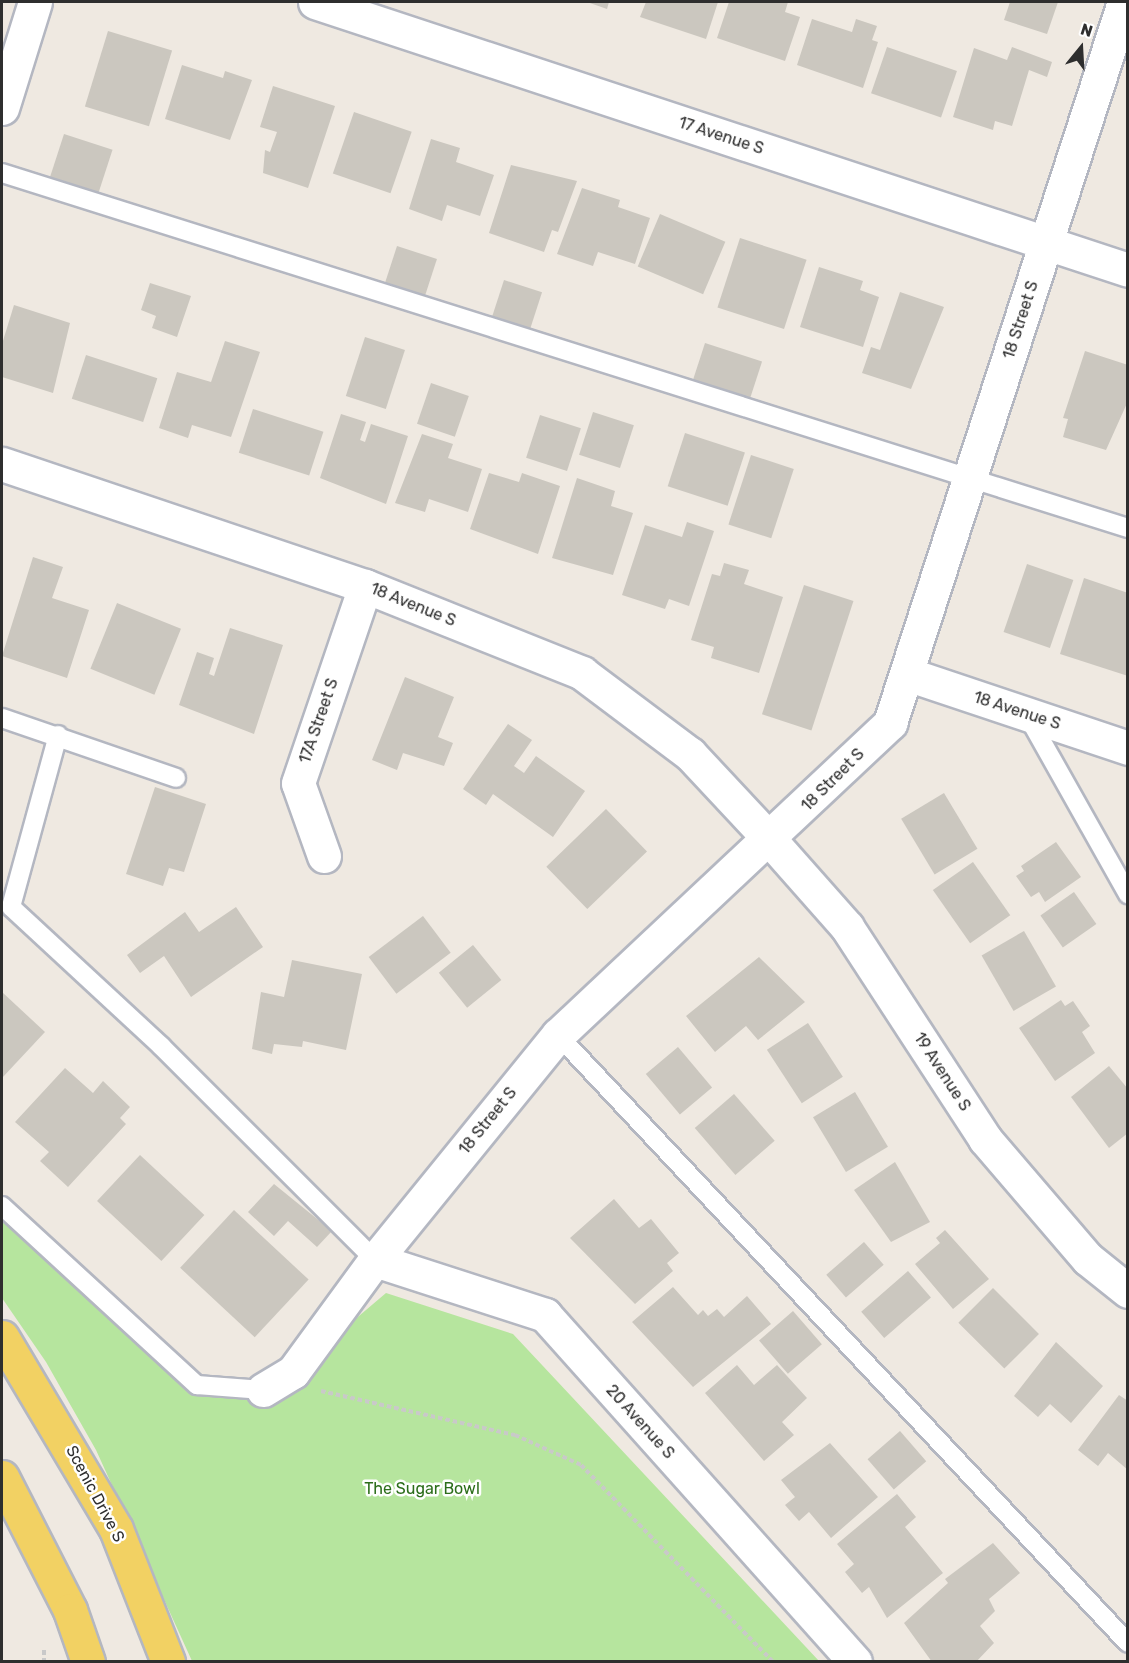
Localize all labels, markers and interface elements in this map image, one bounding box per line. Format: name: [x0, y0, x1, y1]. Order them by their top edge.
north arrow: [1051, 18, 1111, 78]
text: N: [1078, 20, 1095, 41]
street label: 17 Avenue S: [676, 113, 766, 159]
street label: 18 Street S: [999, 278, 1043, 362]
street label: 18 Avenue S: [367, 579, 459, 631]
street label: 17A Street S: [295, 676, 343, 766]
street label: 18 Avenue S: [971, 688, 1063, 734]
street label: 18 Street S: [798, 745, 868, 815]
street label: 19 Avenue S: [909, 1029, 975, 1115]
street label: 18 Street S: [455, 1083, 521, 1159]
street label: 20 Avenue S: [602, 1381, 678, 1463]
street label: Scenic Drive S: [62, 1443, 128, 1545]
park label: The Sugar Bowl: [364, 1479, 480, 1499]

